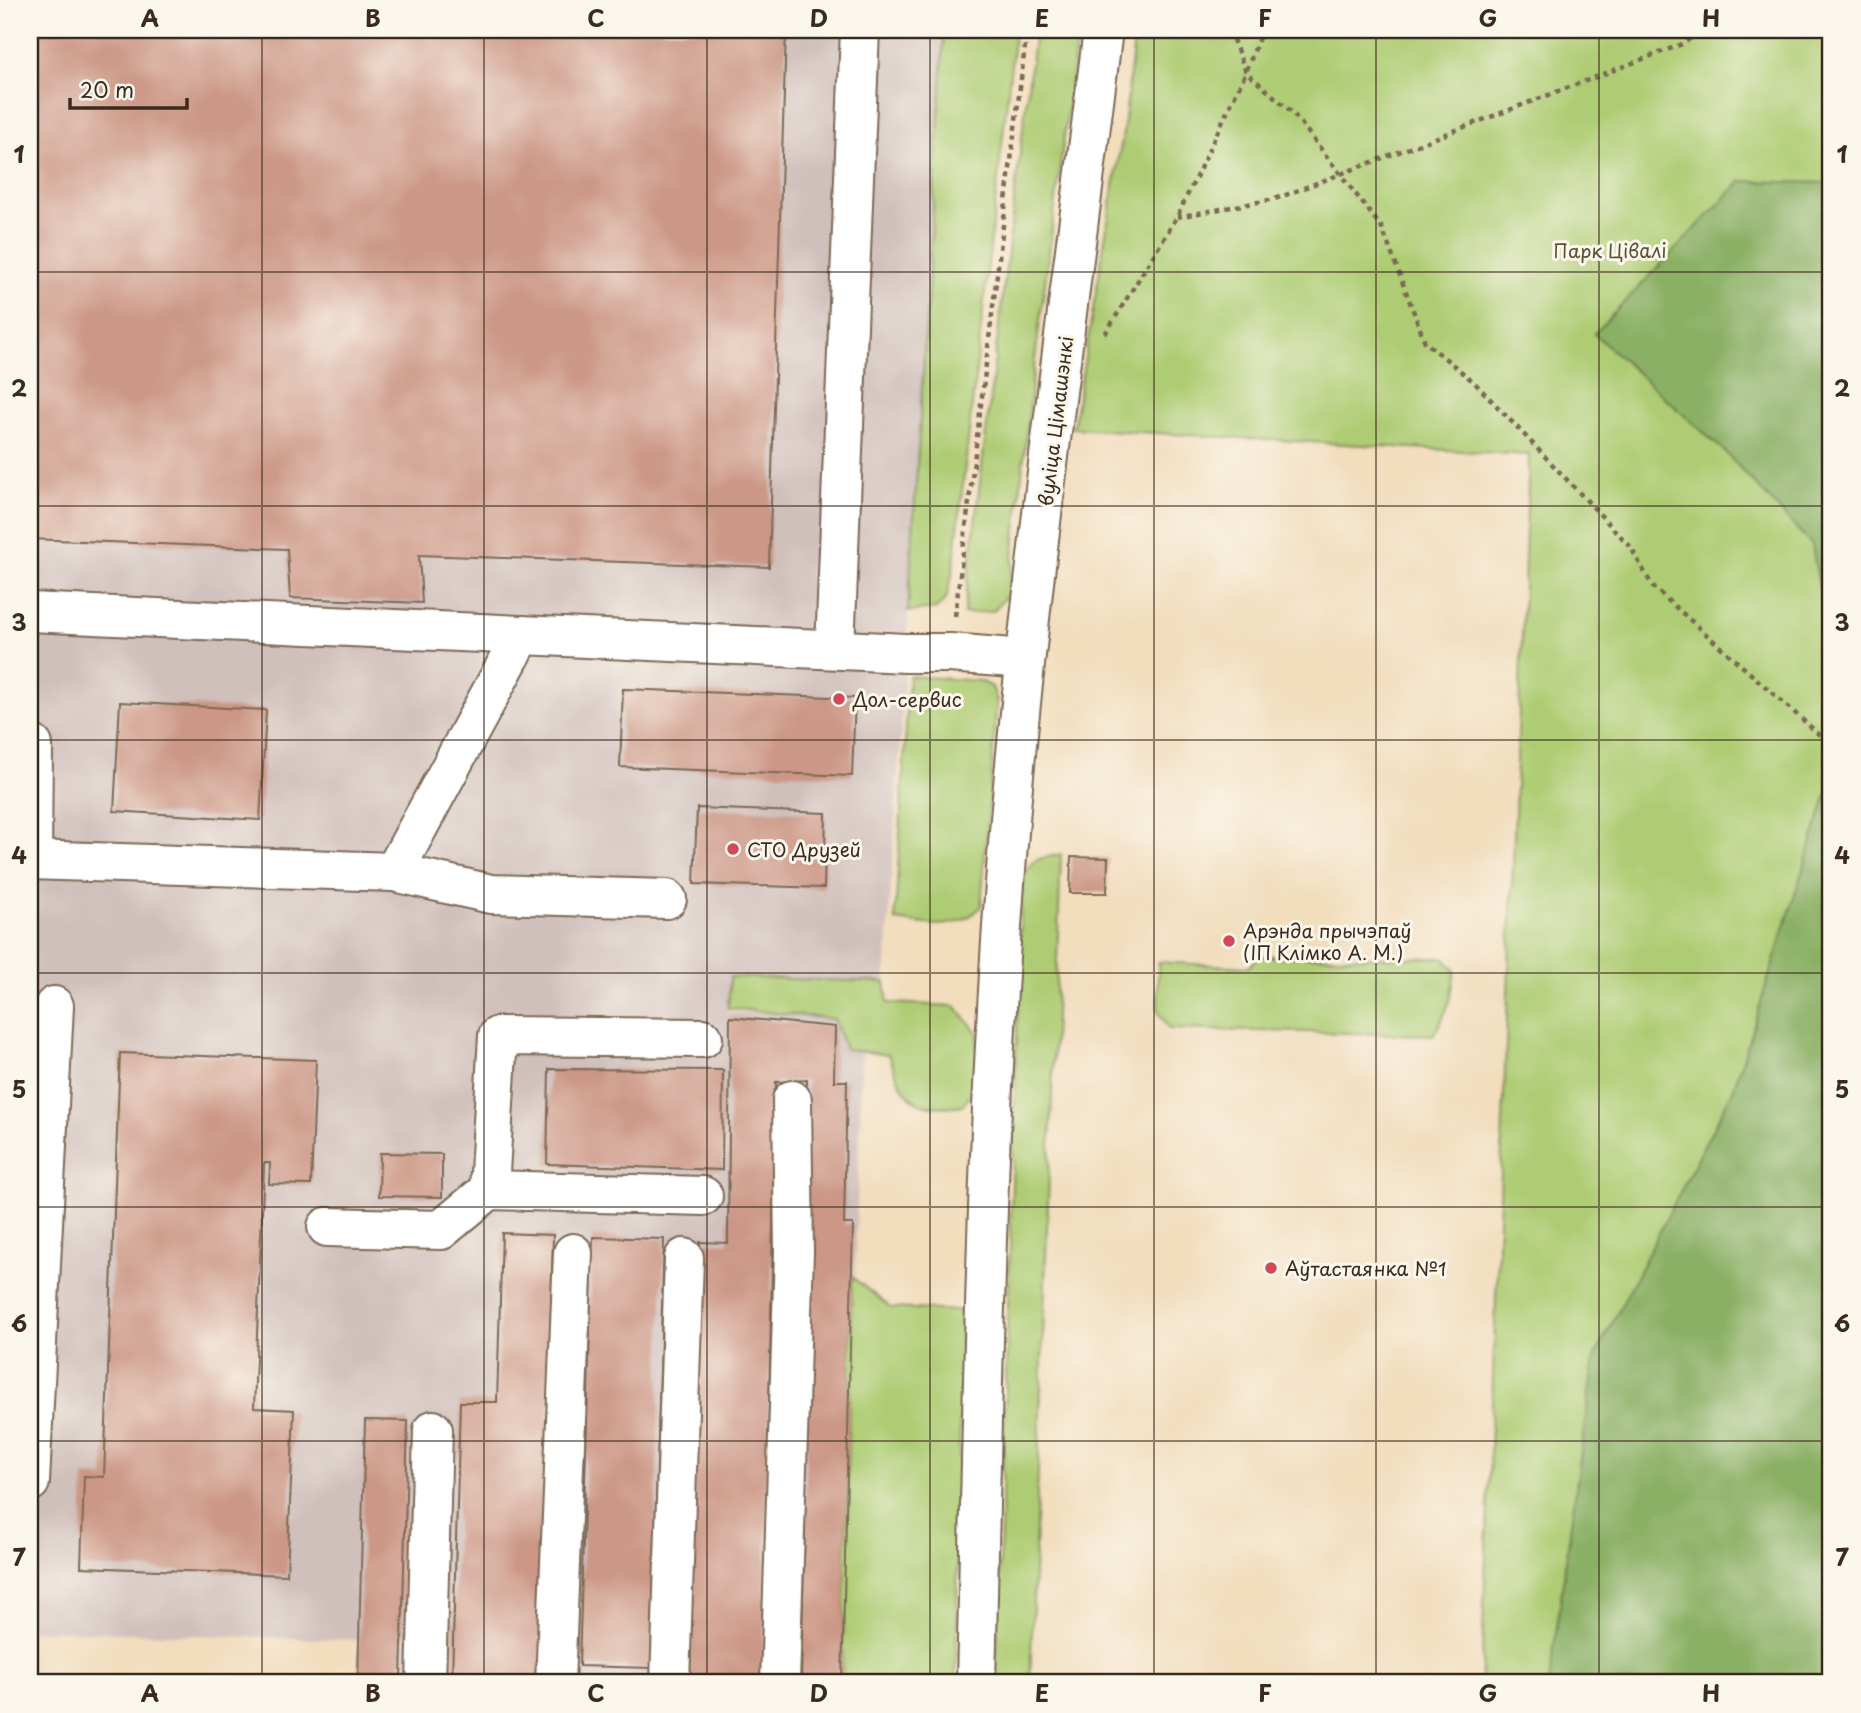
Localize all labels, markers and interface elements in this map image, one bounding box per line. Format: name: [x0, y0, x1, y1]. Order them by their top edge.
text: A: [141, 0, 159, 35]
text: B: [365, 0, 381, 35]
text: C: [587, 0, 605, 35]
text: D: [810, 0, 828, 35]
text: E: [1035, 0, 1049, 35]
text: F: [1258, 0, 1272, 35]
text: G: [1479, 0, 1497, 35]
text: H: [1702, 0, 1720, 35]
scale bar: [70, 66, 187, 110]
text: 20 m: [80, 73, 134, 105]
text: 1: [14, 136, 25, 171]
text: 1: [1837, 136, 1848, 171]
park label: Парк Цівалі: [1553, 236, 1667, 264]
street label: вуліца Цімашэнкі: [1031, 334, 1079, 508]
text: 2: [11, 370, 27, 405]
text: 2: [1834, 370, 1850, 405]
text: 3: [11, 604, 27, 639]
text: 3: [1834, 604, 1850, 639]
place label: Дол-сервис: [852, 685, 962, 713]
marker: Дол-сервис: [831, 691, 847, 707]
place label: СТО Друзей: [747, 835, 861, 863]
text: 4: [11, 837, 27, 872]
text: 4: [1834, 837, 1850, 872]
marker: СТО Друзей: [725, 841, 741, 857]
place label: Арэнда прычэпаў (ІП Клімко А. М.): [1243, 916, 1412, 966]
marker: Арэнда прычэпаў (ІП Клімко А. М.): [1221, 933, 1237, 949]
text: 5: [12, 1071, 26, 1106]
text: 5: [1835, 1071, 1849, 1106]
place label: Аўтастаянка №1: [1285, 1254, 1446, 1282]
marker: Аўтастаянка №1: [1263, 1260, 1279, 1276]
text: 6: [11, 1305, 27, 1340]
text: 6: [1834, 1305, 1850, 1340]
text: 7: [12, 1539, 26, 1574]
text: 7: [1835, 1539, 1849, 1574]
text: A: [141, 1675, 159, 1710]
text: B: [365, 1675, 381, 1710]
text: C: [587, 1675, 605, 1710]
text: D: [810, 1675, 828, 1710]
text: E: [1035, 1675, 1049, 1710]
text: F: [1258, 1675, 1272, 1710]
text: G: [1479, 1675, 1497, 1710]
text: H: [1702, 1675, 1720, 1710]

